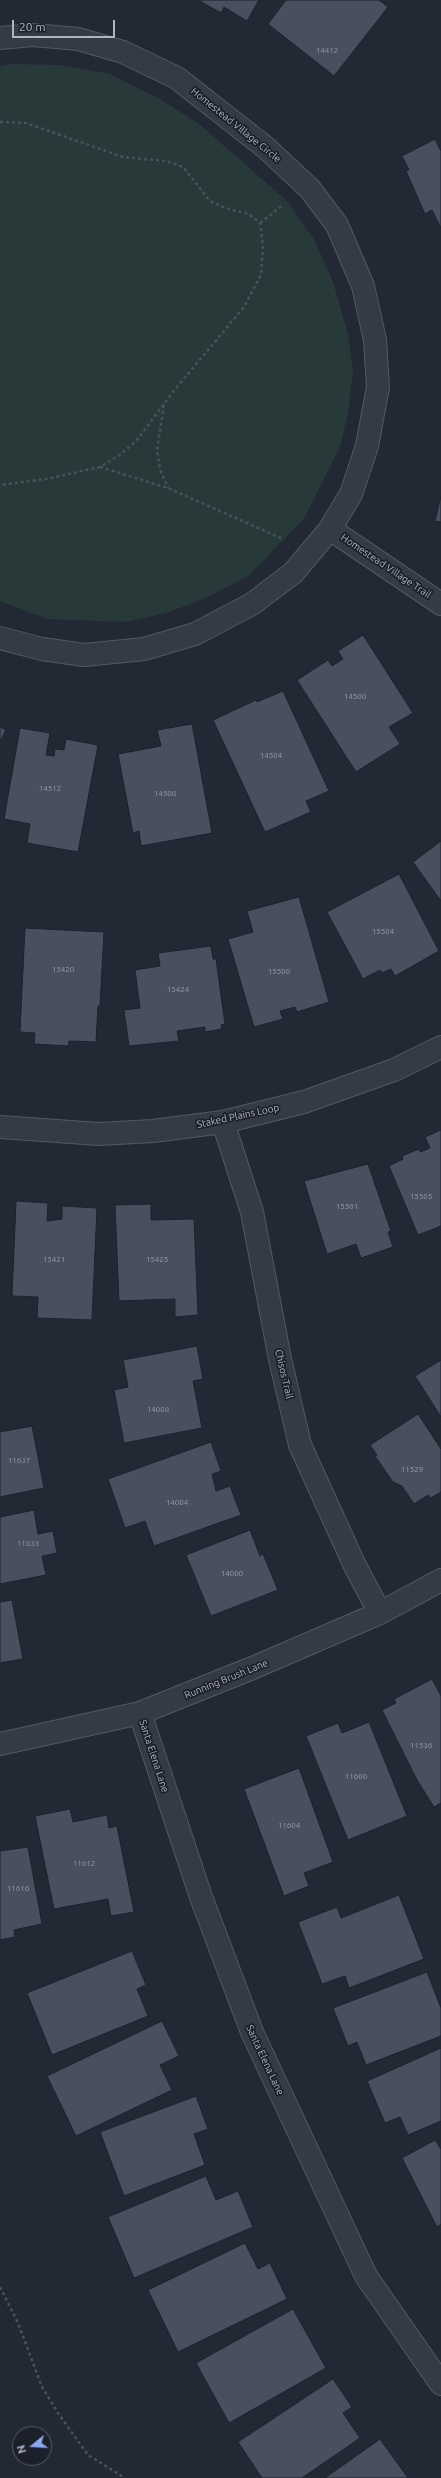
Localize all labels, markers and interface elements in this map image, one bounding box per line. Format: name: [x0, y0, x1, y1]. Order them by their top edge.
scale bar: [14, 12, 117, 38]
text: 20 m: [19, 20, 46, 33]
house number: 14412: [316, 45, 338, 55]
street label: Homestead Village Circle: [189, 85, 283, 165]
street label: Homestead Village Trail: [339, 531, 433, 601]
house number: 14500: [344, 691, 366, 701]
house number: 14504: [260, 750, 282, 760]
house number: 14512: [39, 783, 61, 793]
house number: 14508: [154, 788, 176, 798]
house number: 15504: [372, 926, 394, 936]
house number: 15420: [52, 964, 74, 974]
house number: 15500: [268, 966, 290, 976]
house number: 15424: [167, 984, 189, 994]
street label: Staked Plains Loop: [196, 1101, 280, 1131]
house number: 15505: [410, 1191, 432, 1201]
house number: 15501: [336, 1201, 358, 1211]
house number: 15421: [43, 1254, 65, 1264]
house number: 15425: [146, 1254, 168, 1264]
street label: Chisos Trail: [272, 1348, 296, 1400]
house number: 14008: [147, 1404, 169, 1414]
house number: 11637: [8, 1455, 30, 1465]
house number: 11529: [401, 1464, 423, 1474]
house number: 14004: [166, 1497, 188, 1507]
house number: 11633: [17, 1538, 39, 1548]
house number: 14000: [221, 1568, 243, 1578]
street label: Running Brush Lane: [182, 1657, 270, 1701]
street label: Santa Elena Lane: [137, 1718, 171, 1794]
house number: 11536: [410, 1740, 432, 1750]
house number: 11600: [345, 1771, 367, 1781]
house number: 11604: [278, 1820, 300, 1830]
house number: 11612: [73, 1858, 95, 1868]
house number: 11616: [7, 1883, 29, 1893]
street label: Santa Elena Lane: [244, 2023, 286, 2097]
north arrow: [12, 2426, 52, 2466]
text: N: [15, 2444, 29, 2455]

